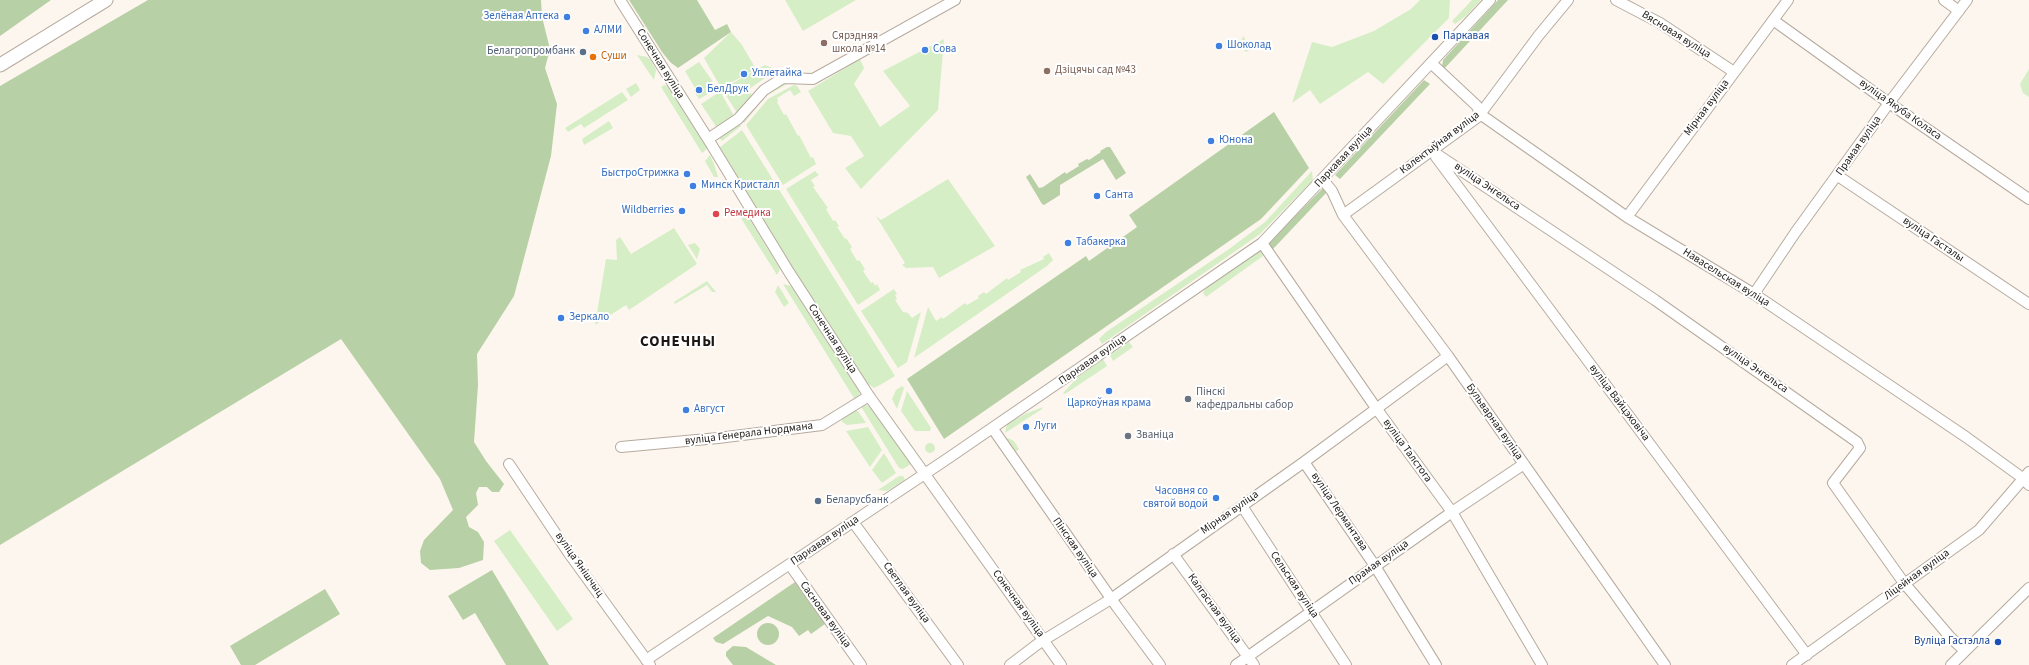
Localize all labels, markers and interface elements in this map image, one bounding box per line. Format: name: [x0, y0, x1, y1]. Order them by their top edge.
street label: Вясновая вуліца: [1639, 8, 1713, 62]
place label: Зелёная Аптека: [483, 10, 559, 24]
marker: Зелёная Аптека: [562, 12, 572, 22]
place label: АЛМИ: [594, 24, 622, 38]
marker: АЛМИ: [581, 26, 591, 36]
street label: Сонечная вуліца: [633, 27, 687, 101]
place label: Сярэдняя школа №14: [832, 30, 886, 56]
place label: Паркавая: [1443, 30, 1489, 44]
marker: Паркавая: [1430, 32, 1440, 42]
marker: Сярэдняя школа №14: [819, 38, 829, 48]
place label: Шоколад: [1227, 39, 1271, 53]
marker: Шоколад: [1214, 41, 1224, 51]
place label: Сова: [933, 43, 956, 57]
place label: Белагропромбанк: [487, 45, 575, 59]
marker: Сова: [920, 45, 930, 55]
marker: Белагропромбанк: [578, 47, 588, 57]
place label: Суши: [601, 50, 627, 64]
marker: Суши: [588, 52, 598, 62]
place label: Дзіцячы сад №43: [1055, 64, 1136, 78]
marker: Дзіцячы сад №43: [1042, 66, 1052, 76]
place label: Уплетайка: [752, 67, 802, 81]
marker: Уплетайка: [739, 69, 749, 79]
street label: Мірная вуліца: [1681, 77, 1733, 139]
street label: вуліца Якуба Коласа: [1856, 77, 1944, 143]
place label: БелДрук: [707, 83, 749, 97]
marker: БелДрук: [694, 85, 704, 95]
street label: Калектыўная вуліца: [1397, 109, 1483, 177]
street label: Прамая вуліца: [1834, 114, 1884, 178]
street label: Паркавая вуліца: [1312, 123, 1376, 191]
place label: Юнона: [1219, 134, 1253, 148]
marker: Юнона: [1206, 136, 1216, 146]
street label: вуліца Энгельса: [1452, 160, 1522, 214]
place label: БыстроСтрижка: [601, 167, 679, 181]
marker: БыстроСтрижка: [682, 169, 692, 179]
place label: Минск Кристалл: [701, 179, 780, 193]
marker: Минск Кристалл: [688, 181, 698, 191]
place label: Санта: [1105, 189, 1133, 203]
marker: Санта: [1092, 191, 1102, 201]
place label: Wildberries: [622, 204, 674, 218]
marker: Wildberries: [677, 206, 687, 216]
place label: Ремедика: [724, 207, 771, 221]
marker: Ремедика: [711, 209, 721, 219]
street label: вуліца Гастэлы: [1900, 215, 1966, 265]
place label: Табакерка: [1076, 236, 1126, 250]
marker: Табакерка: [1063, 238, 1073, 248]
street label: Навасельская вуліца: [1680, 246, 1772, 310]
street label: Сонечная вуліца: [805, 302, 859, 376]
place label: Зеркало: [569, 311, 609, 325]
marker: Зеркало: [556, 313, 566, 323]
street label: Паркавая вуліца: [1057, 332, 1129, 388]
district label: СОНЕЧНЫ: [640, 334, 716, 352]
street label: вуліца Энгельса: [1720, 342, 1790, 396]
street label: вуліца Вайцэховіча: [1586, 362, 1652, 444]
street label: Бульварная вуліца: [1463, 381, 1525, 463]
marker: Царкоўная крама: [1104, 386, 1114, 396]
place label: Пінскі кафедральны сабор: [1196, 386, 1293, 412]
marker: Пінскі кафедральны сабор: [1183, 394, 1193, 404]
place label: Царкоўная крама: [1067, 397, 1151, 411]
place label: Август: [694, 403, 725, 417]
marker: Август: [681, 405, 691, 415]
street label: вуліца Талстога: [1380, 417, 1434, 485]
street label: вуліца Генерала Нордмана: [684, 420, 814, 448]
place label: Луги: [1034, 420, 1057, 434]
marker: Луги: [1021, 422, 1031, 432]
place label: Званіца: [1136, 429, 1174, 443]
marker: Званіца: [1123, 431, 1133, 441]
street label: вуліца Лермантава: [1308, 470, 1370, 554]
place label: Часовня со святой водой: [1143, 485, 1208, 511]
street label: Мірная вуліца: [1199, 488, 1261, 538]
marker: Часовня со святой водой: [1211, 493, 1221, 503]
place label: Беларусбанк: [826, 494, 888, 508]
marker: Беларусбанк: [813, 496, 823, 506]
street label: Паркавая вуліца: [788, 513, 862, 569]
street label: Пінская вуліца: [1049, 515, 1101, 581]
street label: вуліца Янішчыц: [552, 530, 606, 600]
street label: Прамая вуліца: [1347, 538, 1411, 588]
street label: Ліцейная вуліца: [1882, 547, 1952, 603]
street label: Сельская вуліца: [1267, 549, 1321, 621]
street label: Светлая вуліца: [880, 560, 932, 626]
street label: Сонечная вуліца: [989, 568, 1047, 640]
street label: Калгасная вуліца: [1184, 572, 1244, 646]
street label: Сасновая вуліца: [796, 579, 854, 651]
place label: Вуліца Гастэлла: [1914, 635, 1990, 649]
marker: Вуліца Гастэлла: [1993, 637, 2003, 647]

